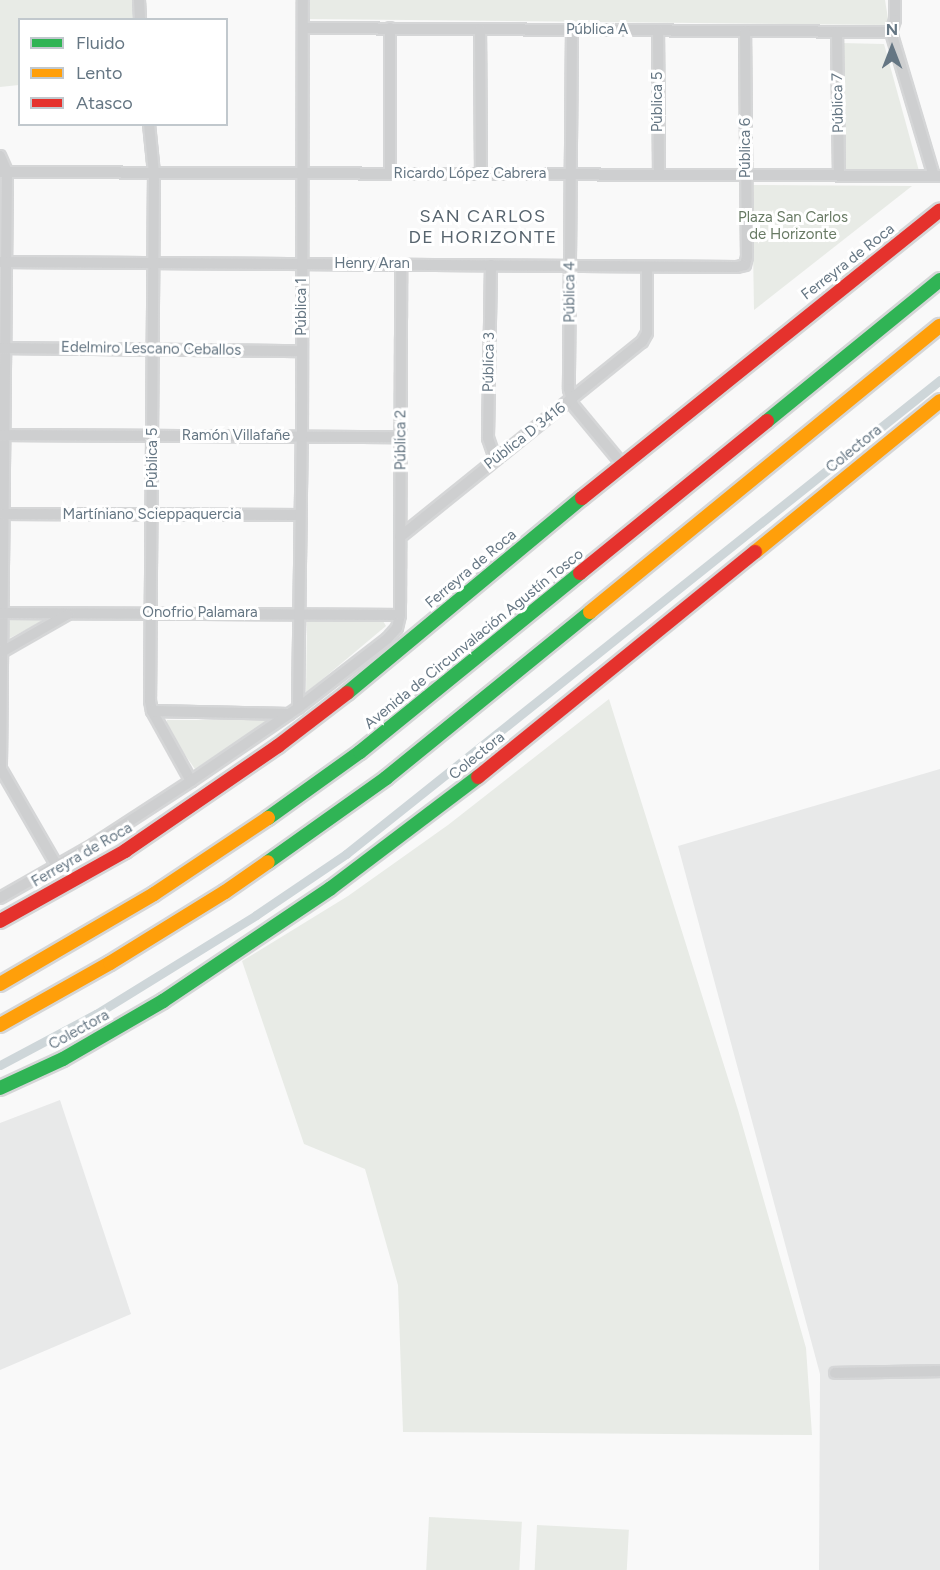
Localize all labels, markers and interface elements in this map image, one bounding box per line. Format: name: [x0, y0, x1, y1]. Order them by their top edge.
legend: [18, 18, 228, 126]
north arrow: [862, 18, 922, 78]
text: N: [886, 20, 898, 39]
street label: Pública A: [566, 21, 628, 39]
text: Fluido: [76, 32, 125, 54]
text: Lento: [76, 62, 122, 84]
street label: Pública 5: [649, 72, 667, 132]
street label: Pública 7: [828, 73, 848, 133]
text: Atasco: [76, 92, 133, 114]
street label: Pública 6: [737, 118, 755, 178]
street label: Ricardo López Cabrera: [394, 165, 546, 183]
district label: SAN CARLOS DE HORIZONTE: [408, 206, 558, 248]
park label: Plaza San Carlos de Horizonte: [738, 208, 848, 243]
street label: Ferreyra de Roca: [798, 220, 898, 304]
street label: Henry Aran: [334, 255, 410, 273]
street label: Pública 4: [561, 261, 579, 323]
street label: Pública 1: [293, 278, 311, 336]
street label: Pública 3: [479, 332, 499, 392]
street label: Edelmiro Lescano Ceballos: [61, 338, 241, 360]
street label: Pública D 3416: [481, 399, 569, 473]
street label: Pública 2: [392, 410, 410, 470]
street label: Colectora: [823, 421, 885, 477]
street label: Ramón Villafañe: [182, 427, 290, 445]
street label: Pública 5: [144, 428, 162, 488]
street label: Martíniano Scieppaquercia: [63, 506, 241, 524]
street label: Ferreyra de Roca: [422, 526, 520, 612]
street label: Avenida de Circunvalación Agustín Tosco: [361, 545, 587, 733]
street label: Onofrio Palamara: [142, 604, 258, 622]
street label: Colectora: [446, 728, 508, 784]
street label: Ferreyra de Roca: [28, 819, 136, 891]
street label: Colectora: [46, 1006, 112, 1054]

